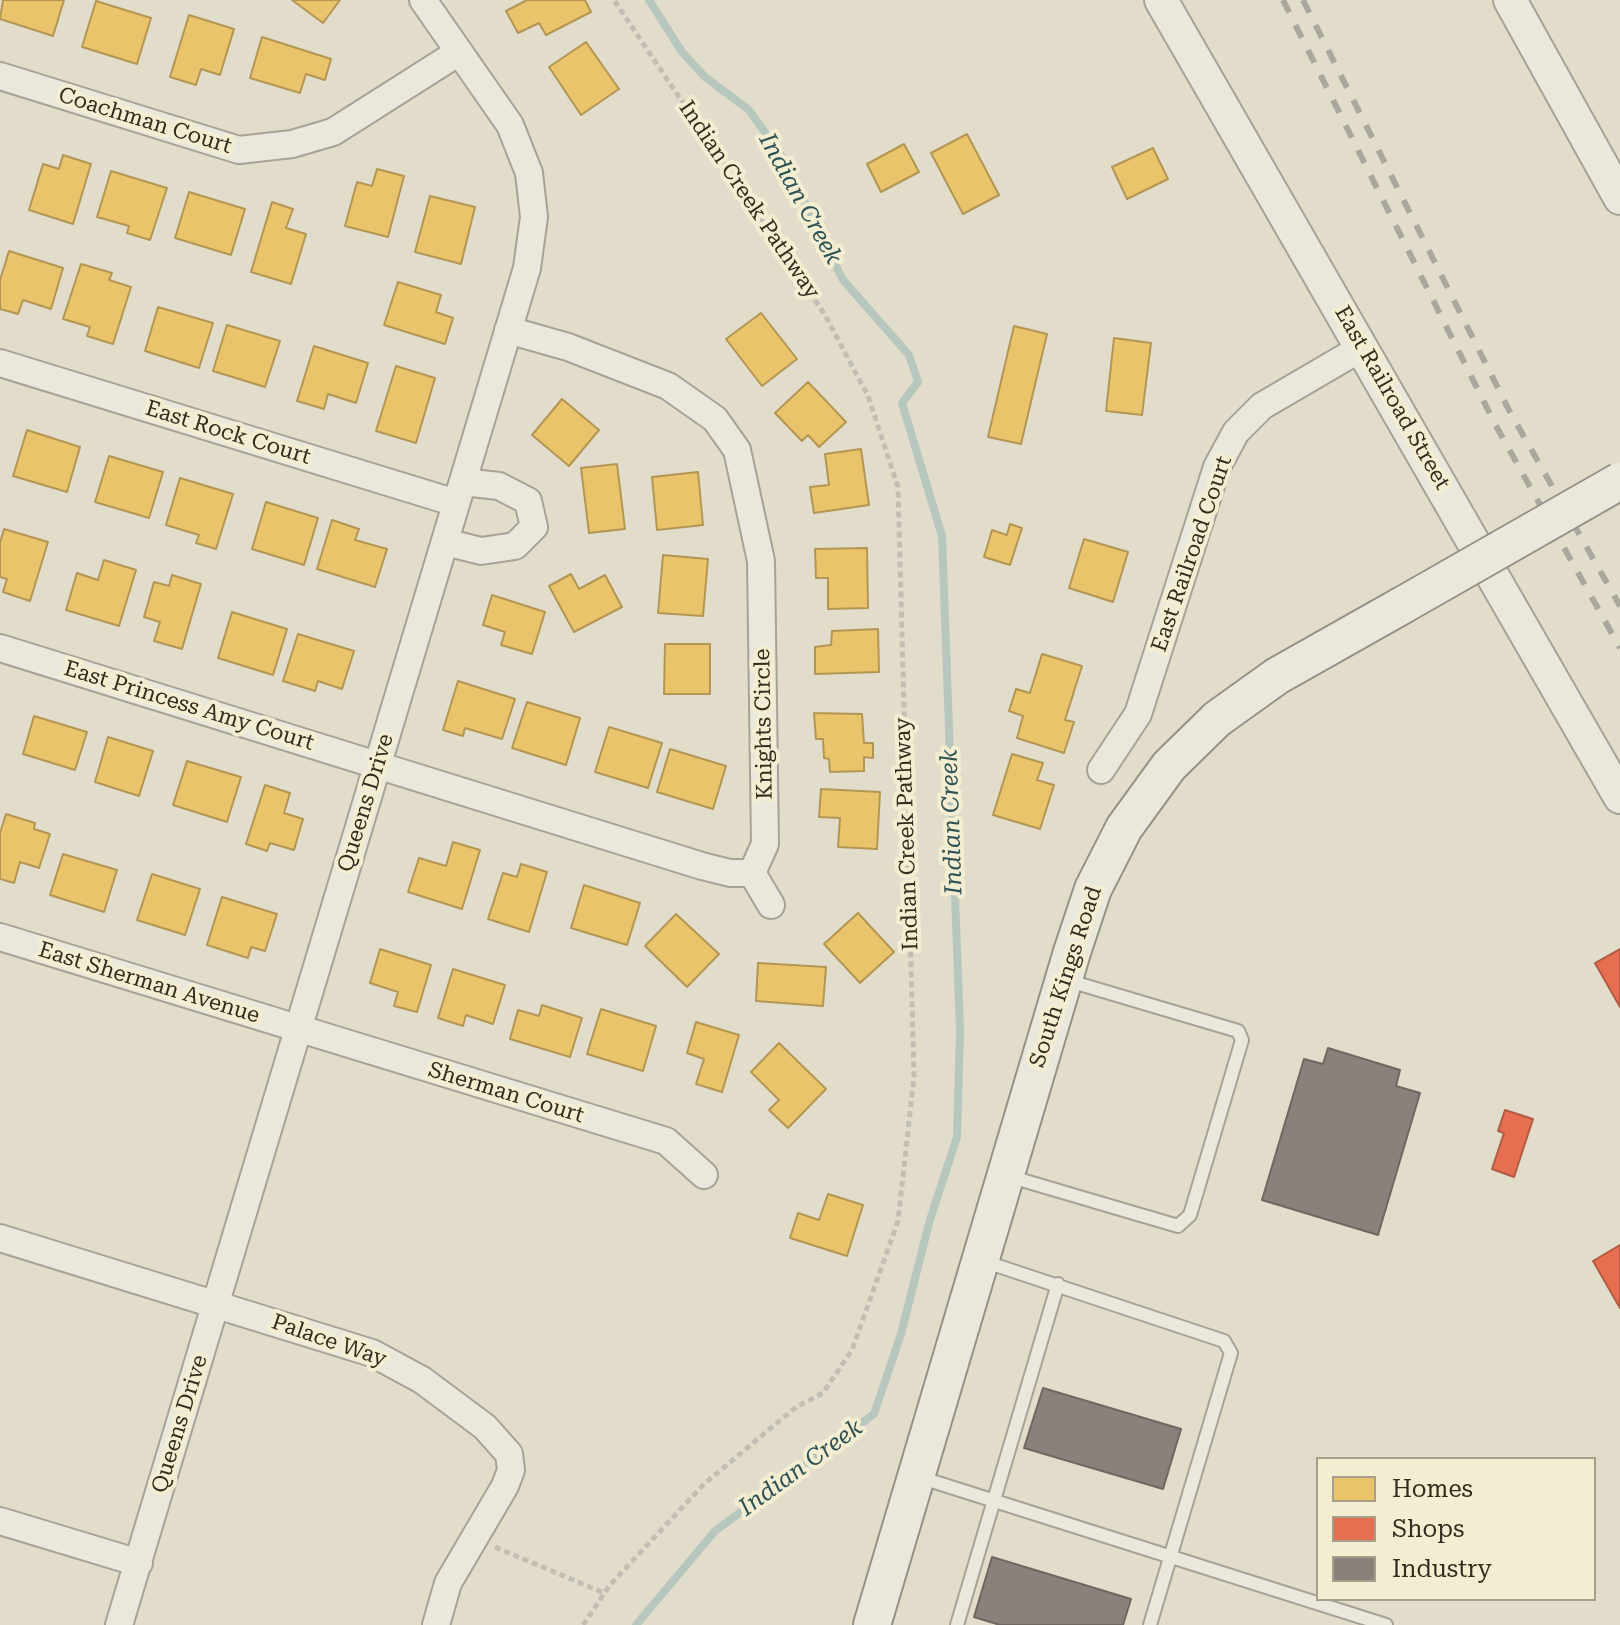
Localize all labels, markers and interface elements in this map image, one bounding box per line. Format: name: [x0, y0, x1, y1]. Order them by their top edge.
street label: Coachman Court: [55, 82, 235, 160]
street label: Indian Creek Pathway: [673, 96, 825, 304]
water label: Indian Creek: [752, 128, 848, 270]
street label: East Railroad Street: [1329, 301, 1455, 495]
street label: East Rock Court: [142, 395, 314, 471]
street label: East Railroad Court: [1146, 453, 1238, 655]
street label: Knights Circle: [749, 648, 779, 800]
street label: East Princess Amy Court: [61, 655, 317, 757]
street label: Indian Creek Pathway: [890, 717, 924, 951]
street label: Queens Drive: [332, 731, 400, 875]
water label: Indian Creek: [935, 749, 969, 895]
street label: South Kings Road: [1024, 883, 1108, 1071]
street label: East Sherman Avenue: [35, 937, 263, 1029]
street label: Sherman Court: [425, 1057, 587, 1129]
street label: Palace Way: [268, 1309, 390, 1373]
street label: Queens Drive: [146, 1352, 214, 1496]
water label: Indian Creek: [734, 1414, 868, 1522]
legend: [1316, 1457, 1596, 1601]
text: Homes: [1392, 1475, 1473, 1503]
text: Shops: [1392, 1515, 1464, 1543]
text: Industry: [1392, 1555, 1492, 1583]

